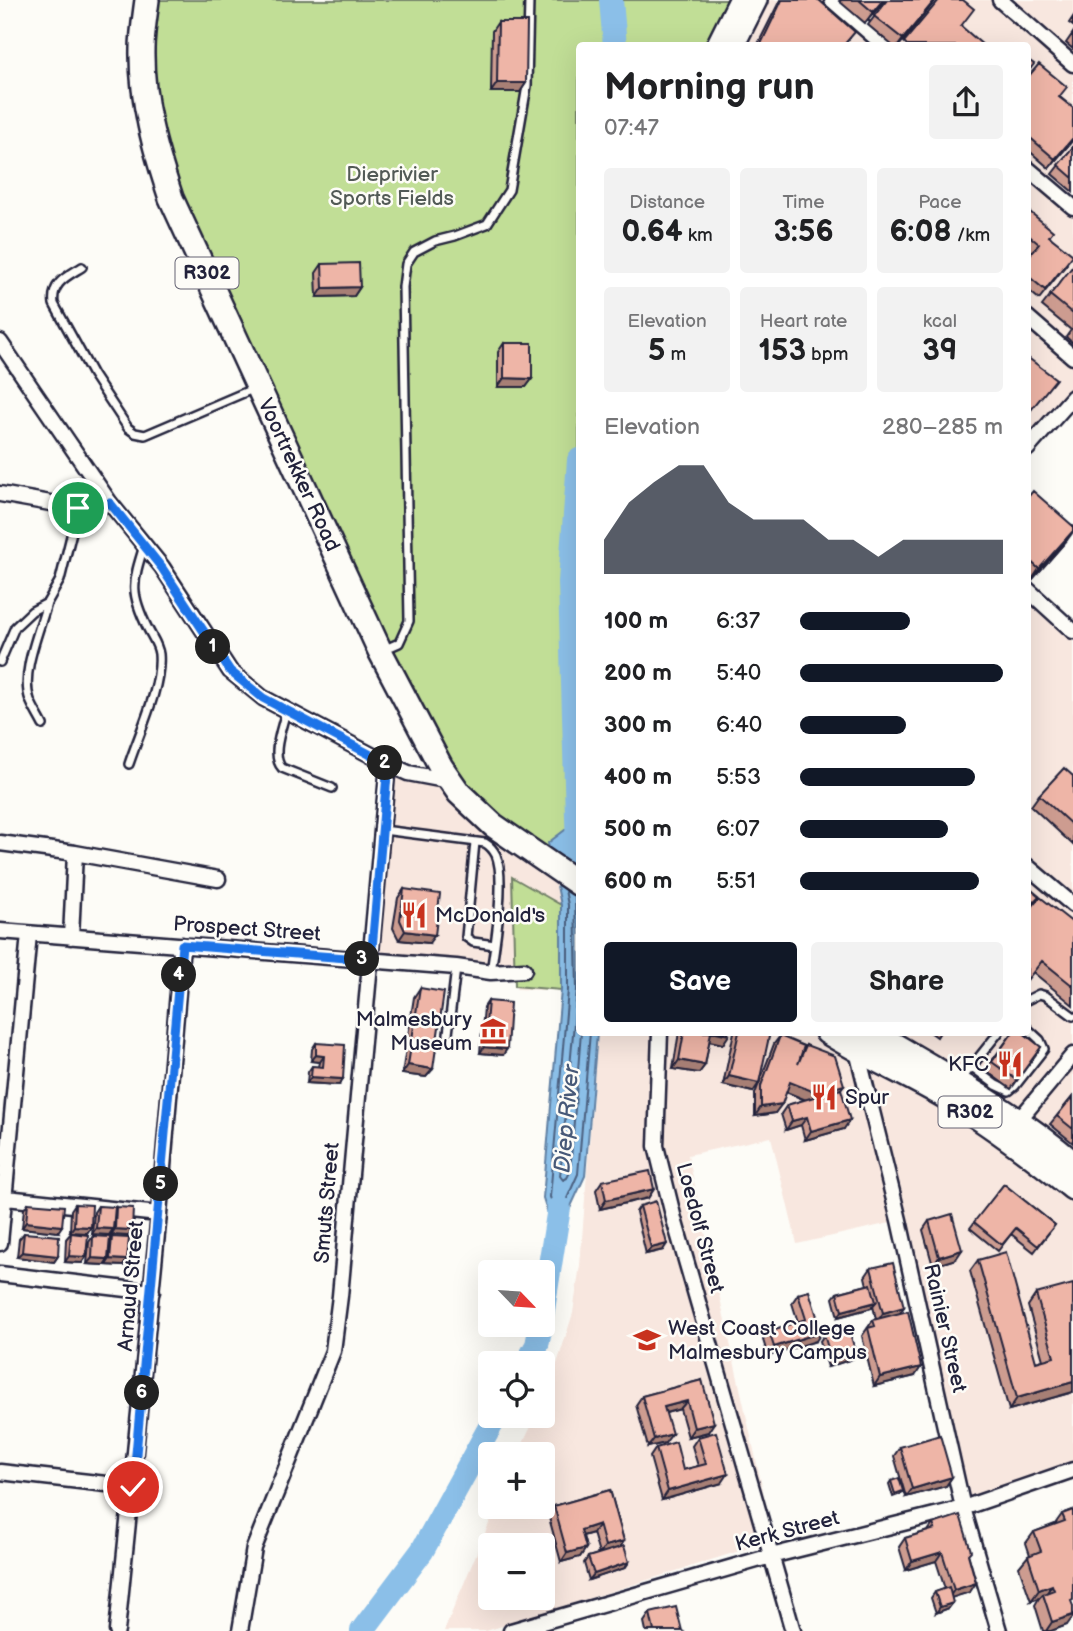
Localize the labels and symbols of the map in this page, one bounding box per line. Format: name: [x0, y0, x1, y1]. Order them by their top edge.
park label: Dieprivier Sports Fields: [330, 162, 454, 211]
road number: R302: [176, 258, 238, 288]
street label: Voortrekker Road: [253, 395, 345, 555]
pin: [48, 478, 108, 538]
pin: 1: [196, 630, 230, 664]
pin: 2: [368, 746, 402, 780]
restaurant icon: McDonald's: [399, 900, 429, 930]
place label: McDonald's: [435, 903, 545, 928]
street label: Prospect Street: [172, 911, 322, 947]
pin: 3: [344, 942, 380, 976]
pin: 4: [162, 958, 196, 992]
place label: Malmesbury Museum: [356, 1007, 473, 1056]
museum icon: Malmesbury Museum: [478, 1016, 508, 1046]
restaurant icon: KFC: [995, 1049, 1025, 1079]
place label: KFC: [948, 1052, 989, 1077]
water label: Diep River: [548, 1062, 586, 1174]
restaurant icon: Spur: [809, 1082, 839, 1112]
place label: Spur: [845, 1085, 889, 1110]
road number: R302: [939, 1096, 1002, 1128]
street label: Smuts Street: [309, 1141, 345, 1264]
street label: Loedolf Street: [671, 1160, 730, 1296]
pin: 5: [144, 1166, 178, 1202]
street label: Arnaud Street: [113, 1219, 149, 1352]
north arrow: [478, 1260, 555, 1337]
street label: Rainier Street: [918, 1261, 972, 1395]
place label: West Coast College Malmesbury Campus: [668, 1316, 867, 1365]
school or university icon: West Coast College Malmesbury Campus: [632, 1325, 662, 1355]
pin: 6: [124, 1376, 160, 1410]
pin: [103, 1457, 163, 1517]
street label: Kerk Street: [732, 1505, 842, 1557]

